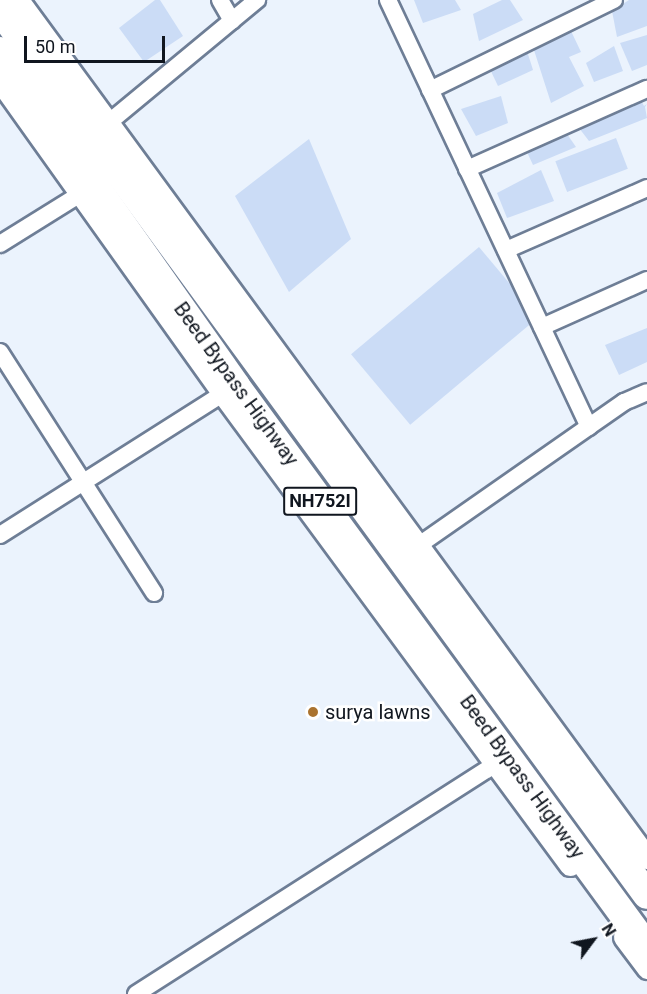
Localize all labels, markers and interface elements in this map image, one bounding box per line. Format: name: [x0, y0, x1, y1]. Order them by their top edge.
scale bar: [27, 24, 168, 62]
text: 50 m: [35, 36, 75, 57]
street label: Beed Bypass Highway: [169, 298, 303, 470]
road number: NH752I: [282, 486, 358, 516]
street label: Beed Bypass Highway: [455, 691, 589, 863]
place label: surya lawns: [325, 700, 431, 724]
marker: surya lawns: [306, 705, 320, 719]
north arrow: [563, 910, 623, 970]
text: N: [598, 920, 620, 940]

